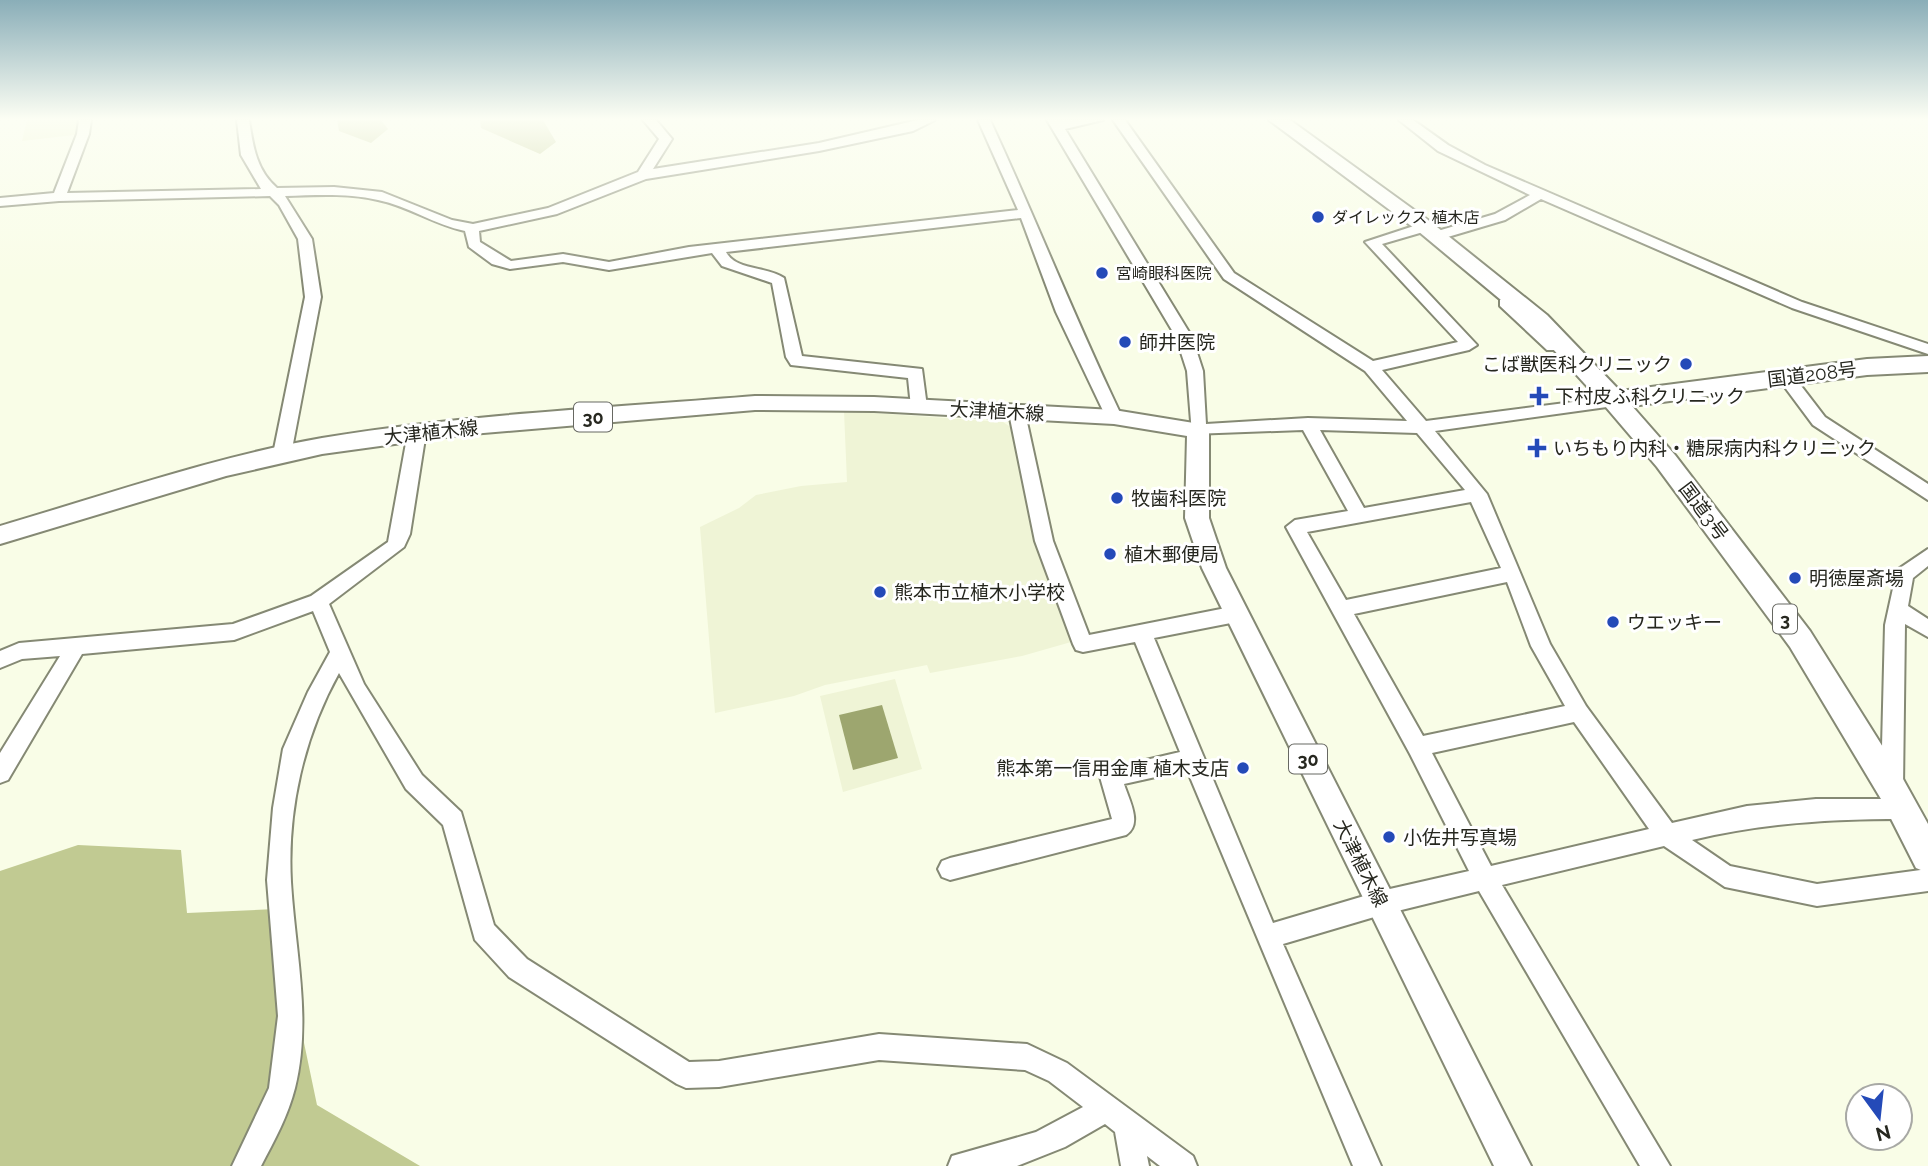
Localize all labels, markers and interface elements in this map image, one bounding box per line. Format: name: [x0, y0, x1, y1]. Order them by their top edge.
place label: ダイレックス 植木店: [1332, 208, 1480, 227]
marker: ダイレックス 植木店: [1310, 209, 1326, 225]
place label: 宮崎眼科医院: [1116, 264, 1212, 283]
marker: 宮崎眼科医院: [1094, 265, 1110, 281]
place label: 師井医院: [1139, 331, 1215, 353]
marker: 師井医院: [1117, 334, 1133, 350]
place label: こば獣医科クリニック: [1482, 353, 1672, 375]
marker: こば獣医科クリニック: [1678, 356, 1694, 372]
street label: 国道208号: [1766, 358, 1858, 390]
place label: 下村皮ふ科クリニック: [1555, 385, 1745, 407]
marker: 下村皮ふ科クリニック: [1529, 386, 1549, 406]
street label: 大津植木線: [949, 398, 1045, 424]
road number: 30: [574, 402, 612, 432]
street label: 大津植木線: [383, 416, 479, 448]
place label: いちもり内科・糖尿病内科クリニック: [1553, 437, 1876, 459]
marker: いちもり内科・糖尿病内科クリニック: [1527, 438, 1547, 458]
street label: 国道3号: [1675, 478, 1733, 544]
place label: 牧歯科医院: [1131, 487, 1226, 509]
marker: 牧歯科医院: [1109, 490, 1125, 506]
place label: 植木郵便局: [1124, 543, 1219, 565]
marker: 植木郵便局: [1102, 546, 1118, 562]
place label: 明徳屋斎場: [1809, 567, 1904, 589]
marker: 明徳屋斎場: [1787, 570, 1803, 586]
place label: 熊本市立植木小学校: [894, 581, 1065, 603]
marker: 熊本市立植木小学校: [872, 584, 888, 600]
road number: 3: [1773, 604, 1797, 634]
place label: ウエッキー: [1627, 611, 1722, 633]
marker: ウエッキー: [1605, 614, 1621, 630]
road number: 30: [1289, 744, 1327, 774]
place label: 熊本第一信用金庫 植木支店: [996, 757, 1229, 779]
marker: 熊本第一信用金庫 植木支店: [1235, 760, 1251, 776]
street label: 大津植木線: [1330, 816, 1392, 910]
place label: 小佐井写真場: [1403, 826, 1517, 848]
marker: 小佐井写真場: [1381, 829, 1397, 845]
north arrow: [1844, 1082, 1914, 1152]
text: N: [1874, 1121, 1893, 1146]

